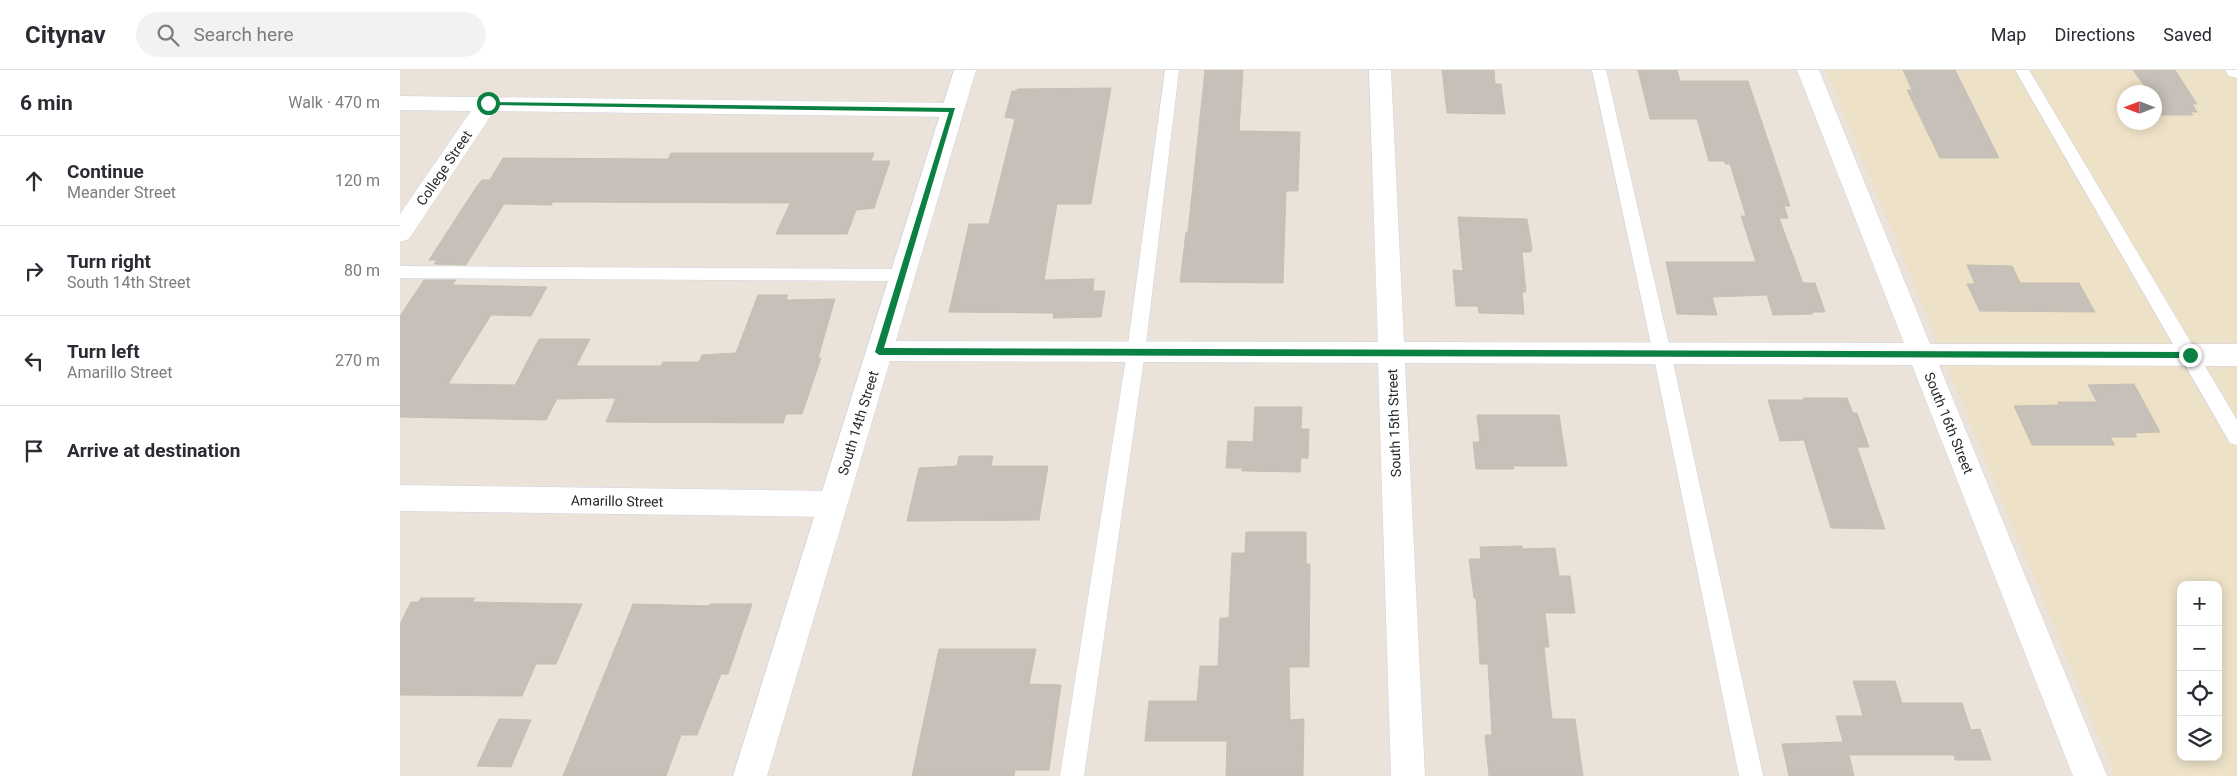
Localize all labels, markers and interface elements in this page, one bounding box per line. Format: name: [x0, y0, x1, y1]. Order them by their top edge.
search box: [136, 12, 486, 57]
text: Citynav: [25, 21, 106, 49]
icon: search: [154, 21, 182, 49]
text: Search here: [194, 23, 294, 46]
text: Map: [1991, 24, 2026, 45]
text: Directions: [2054, 24, 2135, 45]
text: Saved: [2163, 24, 2212, 45]
north arrow: [2117, 85, 2162, 130]
text: 6 min: [20, 91, 73, 115]
route start: [477, 92, 500, 115]
text: Walk · 470 m: [288, 93, 380, 112]
street label: College Street: [413, 127, 475, 209]
text: Continue: [67, 160, 144, 183]
icon: ahead: [20, 167, 48, 195]
text: 120 m: [335, 171, 380, 190]
text: Meander Street: [67, 183, 176, 202]
text: Turn right: [67, 250, 151, 273]
icon: right: [20, 257, 48, 285]
text: 80 m: [344, 261, 380, 280]
text: South 14th Street: [67, 273, 191, 292]
text: Turn left: [67, 340, 140, 363]
route end: [2179, 344, 2202, 367]
icon: left: [20, 347, 48, 375]
text: 270 m: [335, 351, 380, 370]
text: Amarillo Street: [67, 363, 173, 382]
street label: South 15th Street: [1384, 368, 1404, 477]
street label: South 14th Street: [835, 369, 882, 477]
street label: South 16th Street: [1921, 370, 1977, 477]
icon: arrive: [20, 437, 48, 465]
text: Arrive at destination: [67, 439, 240, 462]
street label: Amarillo Street: [571, 492, 664, 510]
map controls: [2177, 581, 2222, 761]
button: +: [2177, 581, 2222, 626]
button: −: [2177, 626, 2222, 671]
button: locate: [2177, 671, 2222, 716]
button: layers: [2177, 716, 2222, 761]

